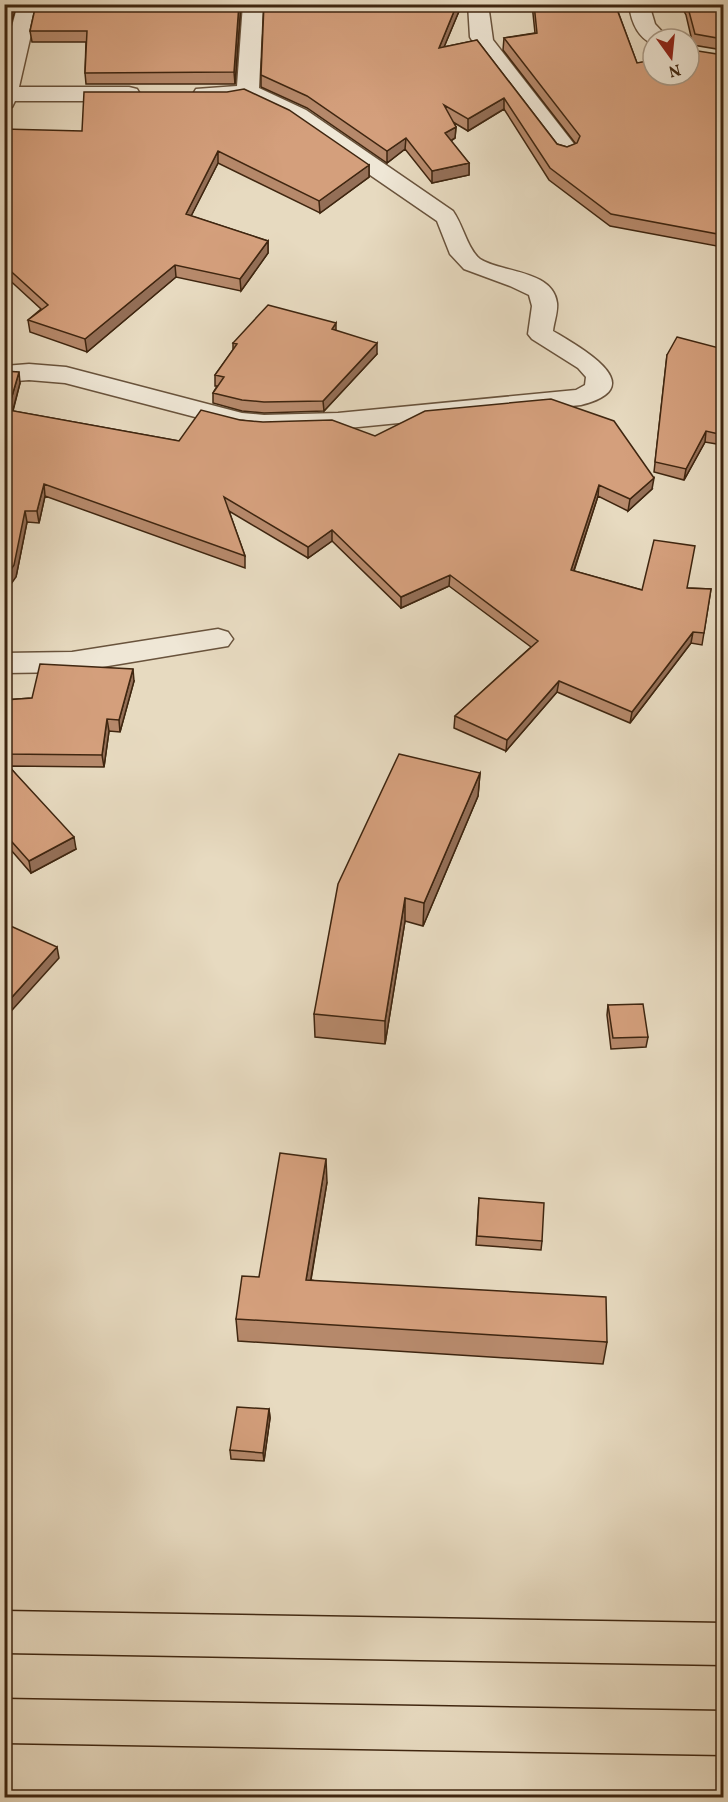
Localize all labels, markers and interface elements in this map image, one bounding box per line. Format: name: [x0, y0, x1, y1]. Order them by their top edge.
north arrow: [641, 27, 701, 87]
text: N: [666, 57, 683, 82]

